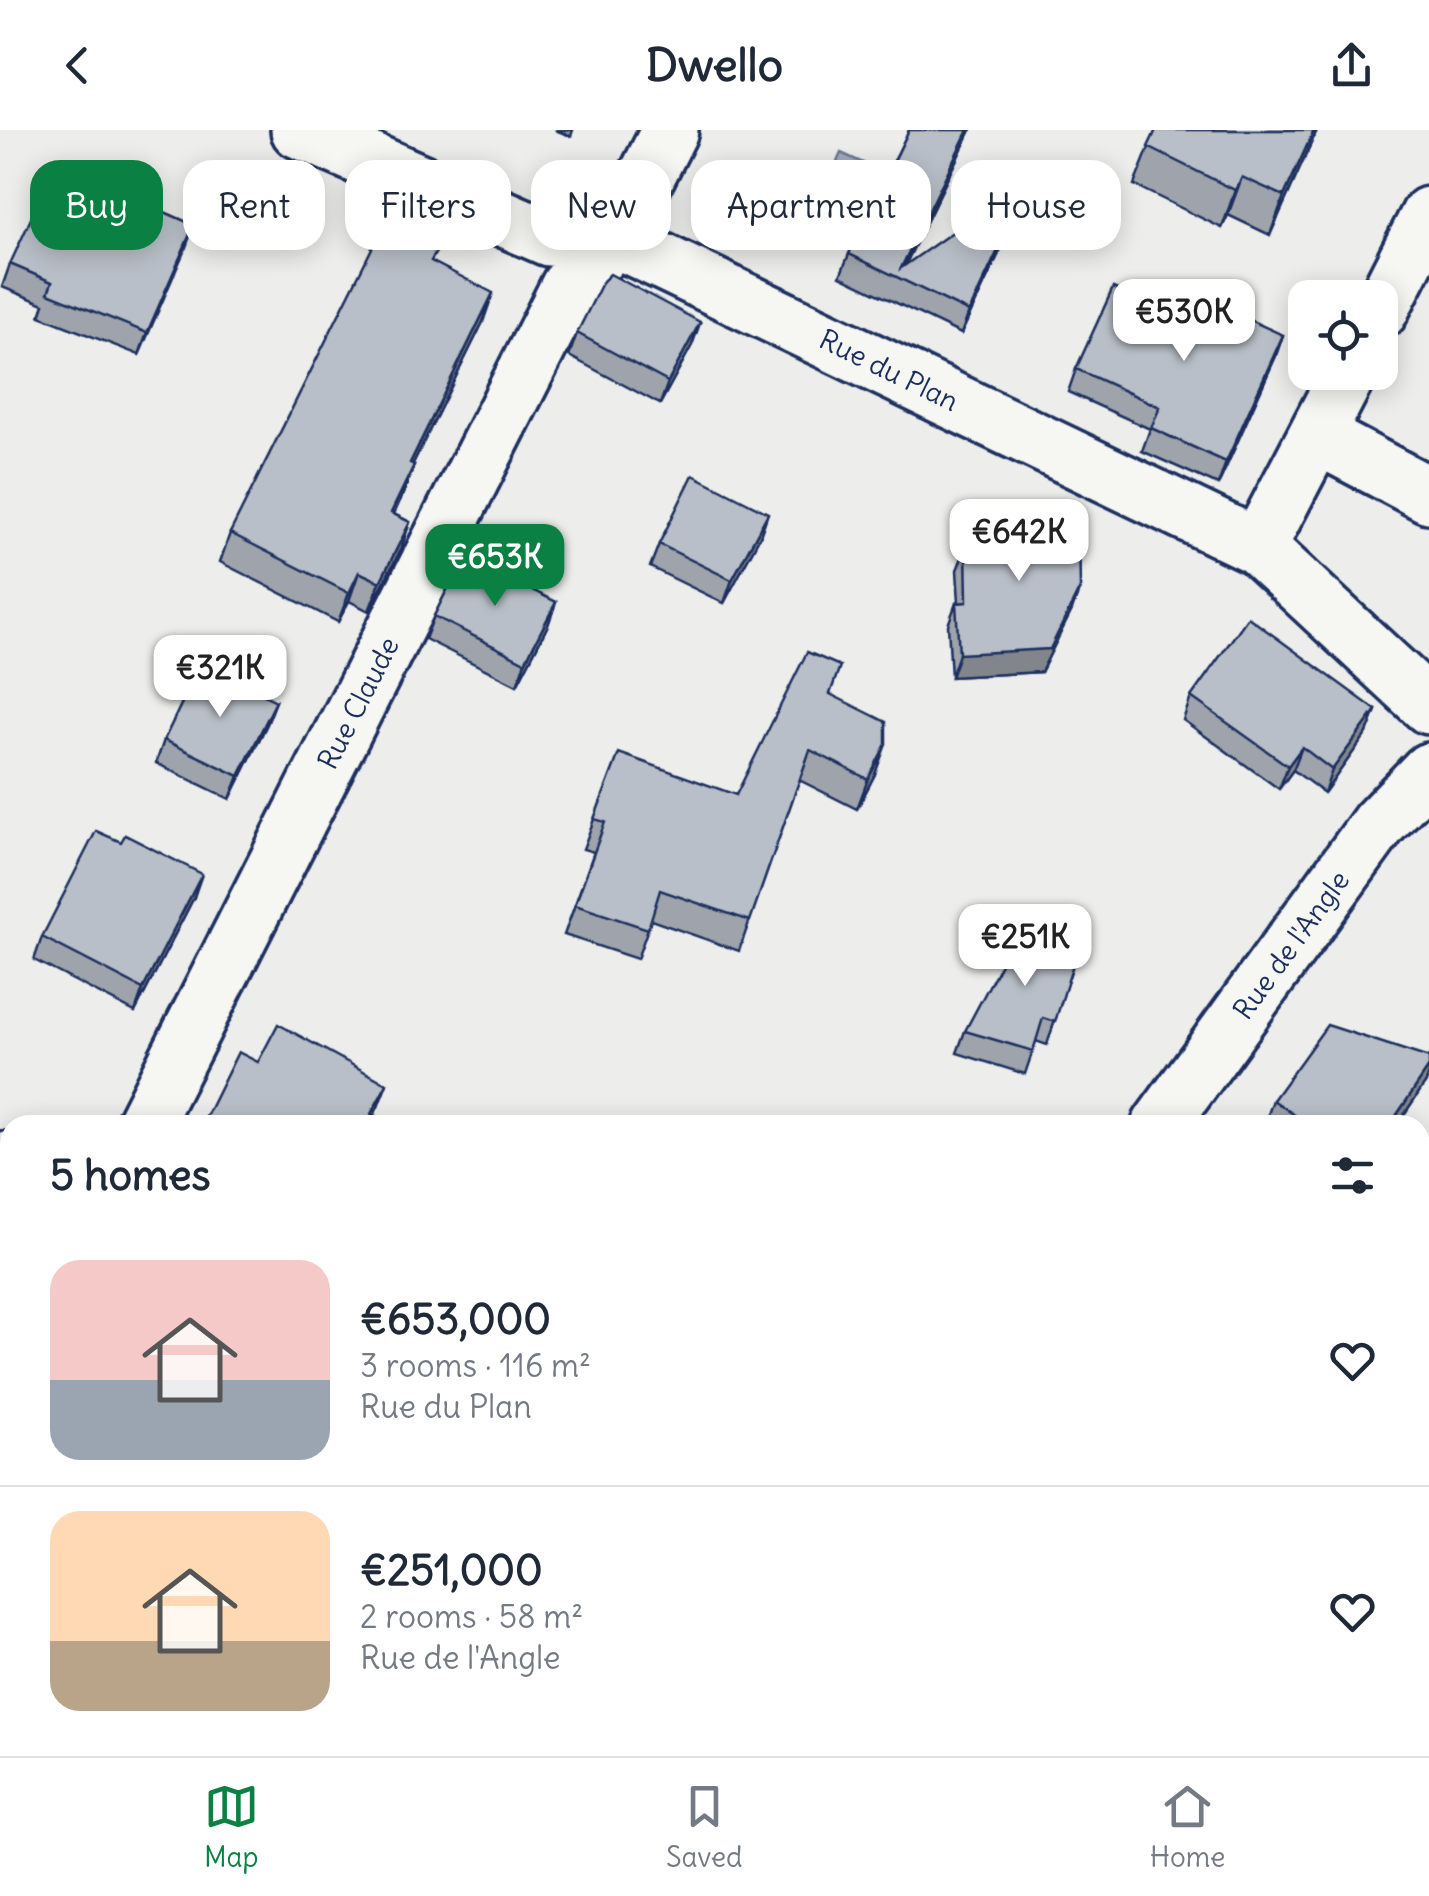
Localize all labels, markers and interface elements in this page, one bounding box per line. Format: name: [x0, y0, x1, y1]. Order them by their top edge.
text: Dwello: [646, 37, 783, 93]
icon: back: [50, 38, 105, 93]
icon: share: [1324, 38, 1379, 93]
chip: Buy: [30, 160, 163, 250]
chip: Rent: [183, 160, 325, 250]
chip: Filters: [345, 160, 511, 250]
chip: New: [531, 160, 671, 250]
chip: Apartment: [691, 160, 931, 250]
chip: House: [951, 160, 1121, 250]
pin: €530K: [1114, 279, 1254, 364]
map controls: [1288, 280, 1398, 390]
button: locate: [1288, 280, 1398, 390]
text: €530K: [1135, 291, 1233, 332]
street label: Rue du Plan: [814, 321, 964, 419]
pin: €642K: [949, 499, 1089, 584]
text: €642K: [972, 511, 1066, 552]
pin: €653K: [425, 524, 565, 609]
text: €653K: [447, 536, 543, 577]
street label: Rue Claude: [309, 631, 407, 775]
pin: €321K: [150, 635, 290, 720]
text: €321K: [176, 647, 264, 688]
street label: Rue de l'Angle: [1225, 863, 1357, 1027]
pin: €251K: [955, 904, 1095, 989]
text: €251K: [981, 916, 1070, 957]
icon: filters: [1325, 1148, 1380, 1203]
text: 5 homes: [50, 1149, 211, 1201]
text: €653,000: [360, 1293, 551, 1345]
icon: home: [130, 1300, 250, 1420]
icon: heart: [1325, 1333, 1380, 1388]
text: 3 rooms · 116 m²: [360, 1345, 591, 1386]
text: Rue du Plan: [360, 1386, 532, 1427]
text: €251,000: [360, 1544, 543, 1596]
icon: home: [130, 1551, 250, 1671]
icon: heart: [1325, 1584, 1380, 1639]
text: 2 rooms · 58 m²: [360, 1596, 583, 1637]
text: Rue de l'Angle: [360, 1637, 561, 1678]
tab: Map: [204, 1779, 259, 1875]
tab: Saved: [666, 1779, 743, 1875]
tab: Home: [1150, 1779, 1225, 1875]

